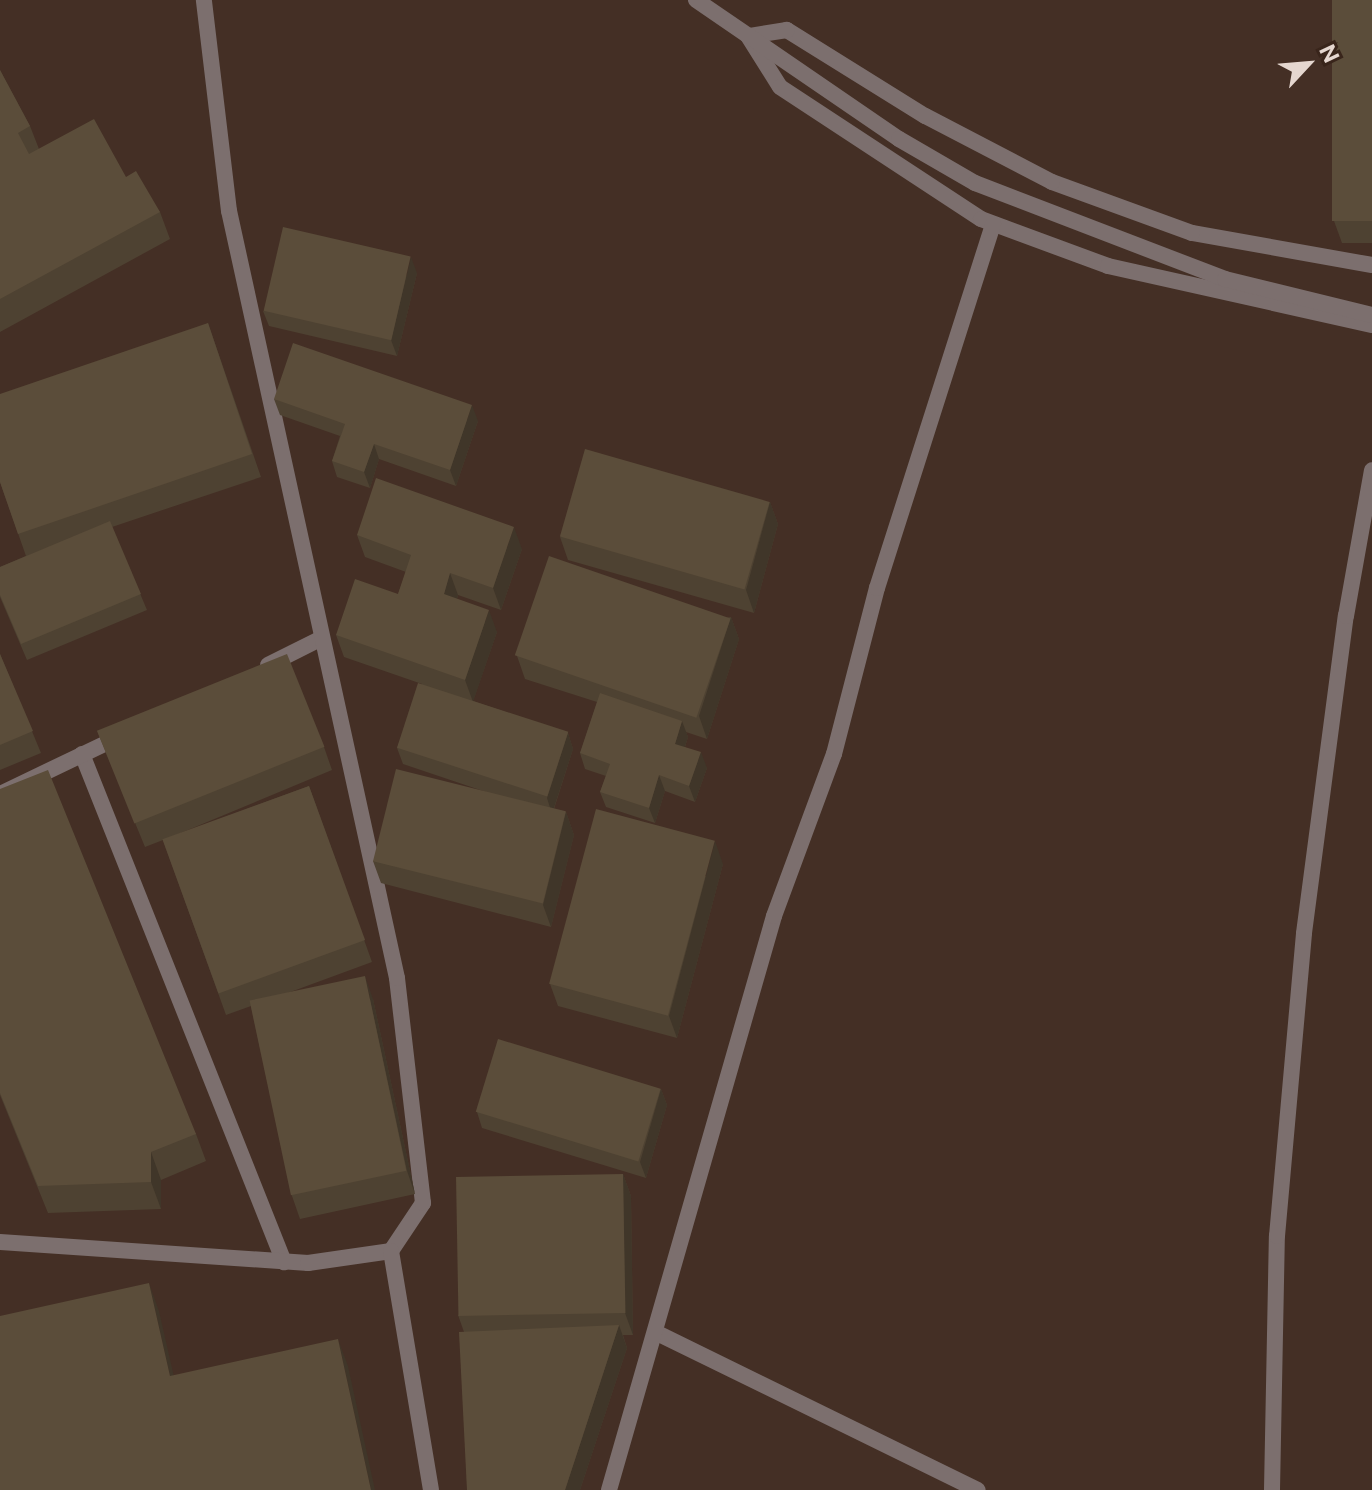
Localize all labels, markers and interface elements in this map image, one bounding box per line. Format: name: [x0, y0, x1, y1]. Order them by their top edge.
north arrow: [1268, 24, 1348, 104]
text: N: [1314, 40, 1345, 67]

